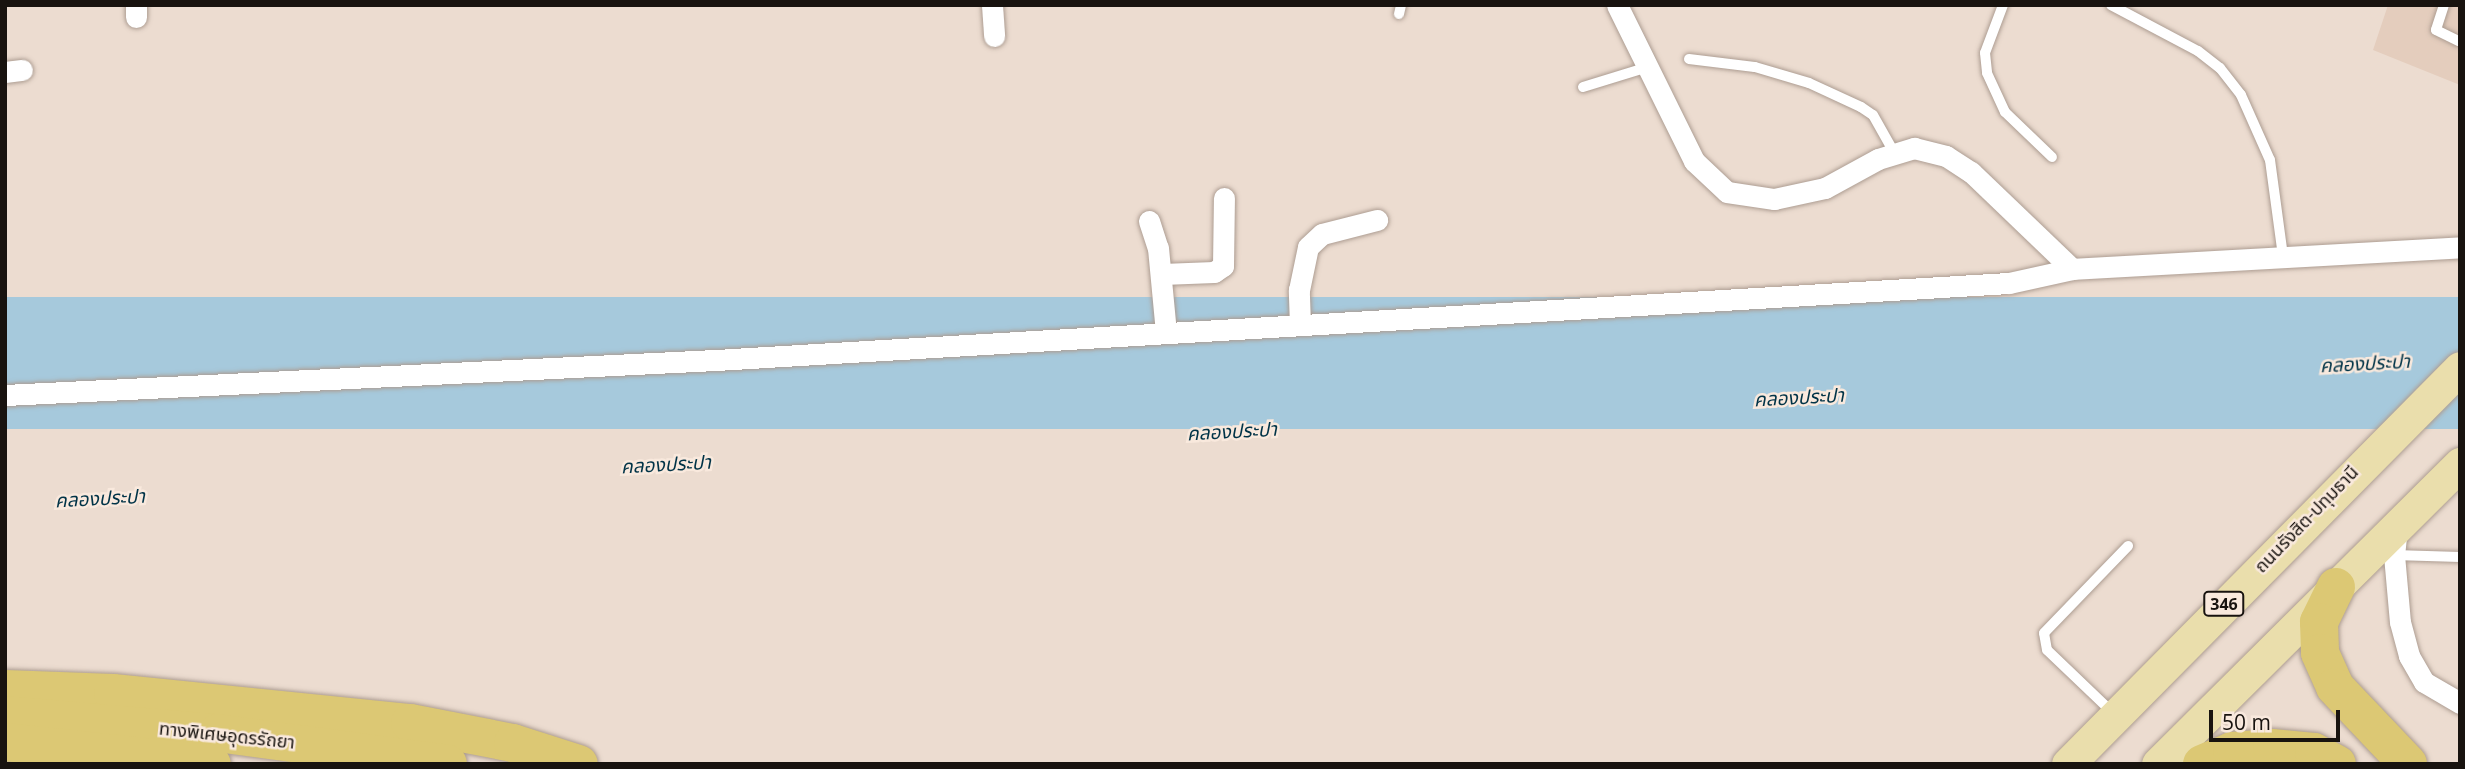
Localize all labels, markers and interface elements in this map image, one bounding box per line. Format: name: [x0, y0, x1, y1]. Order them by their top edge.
water label: คลองประปา: [2319, 350, 2411, 378]
water label: คลองประปา: [1753, 384, 1845, 412]
water label: คลองประปา: [1186, 418, 1278, 446]
water label: คลองประปา: [620, 451, 712, 479]
street label: ถนนรังสิต-ปทุมธานี: [2250, 461, 2362, 577]
water label: คลองประปา: [54, 485, 146, 513]
road number: 346: [2203, 592, 2245, 617]
scale bar: [2213, 696, 2344, 740]
text: 50 m: [2222, 708, 2271, 736]
street label: ทางพิเศษอุดรรัถยา: [158, 717, 296, 753]

